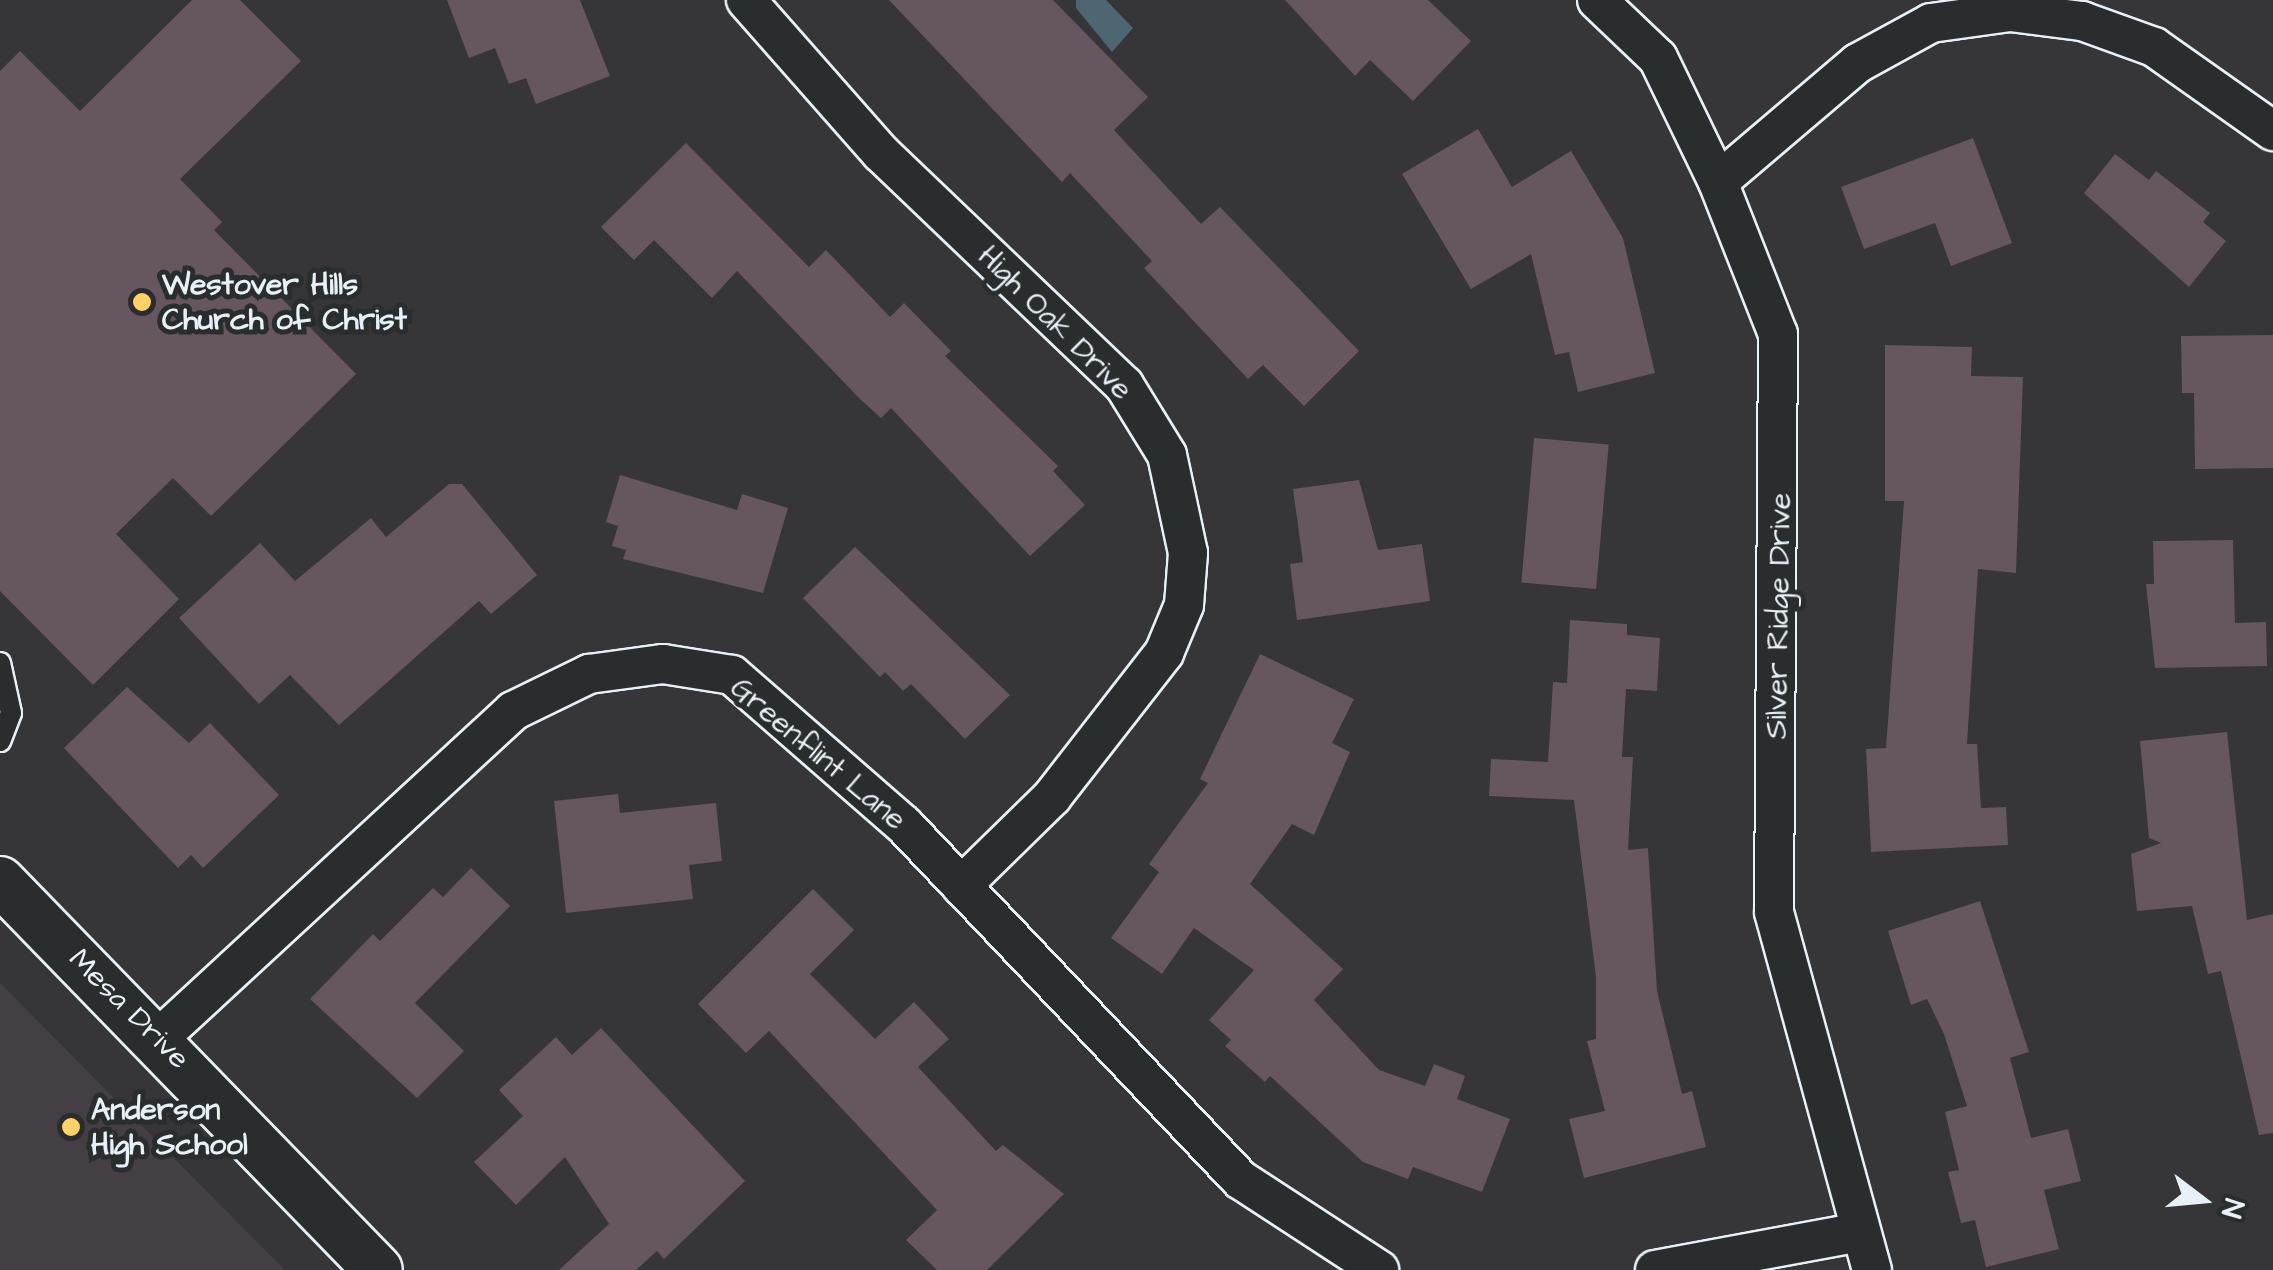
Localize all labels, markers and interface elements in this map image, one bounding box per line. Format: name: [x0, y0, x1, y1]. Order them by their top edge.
street label: High Oak Drive: [970, 238, 1140, 408]
place label: Westover Hills Church of Christ: [162, 267, 407, 338]
marker: Westover Hills Church of Christ: [131, 291, 153, 313]
street label: Silver Ridge Drive: [1759, 493, 1799, 739]
street label: Greenflint Lane: [723, 670, 913, 838]
street label: Mesa Drive: [61, 941, 197, 1077]
place label: Anderson High School: [91, 1092, 248, 1162]
marker: Anderson High School: [60, 1116, 82, 1138]
north arrow: [2153, 1150, 2253, 1250]
text: N: [2211, 1195, 2253, 1222]

